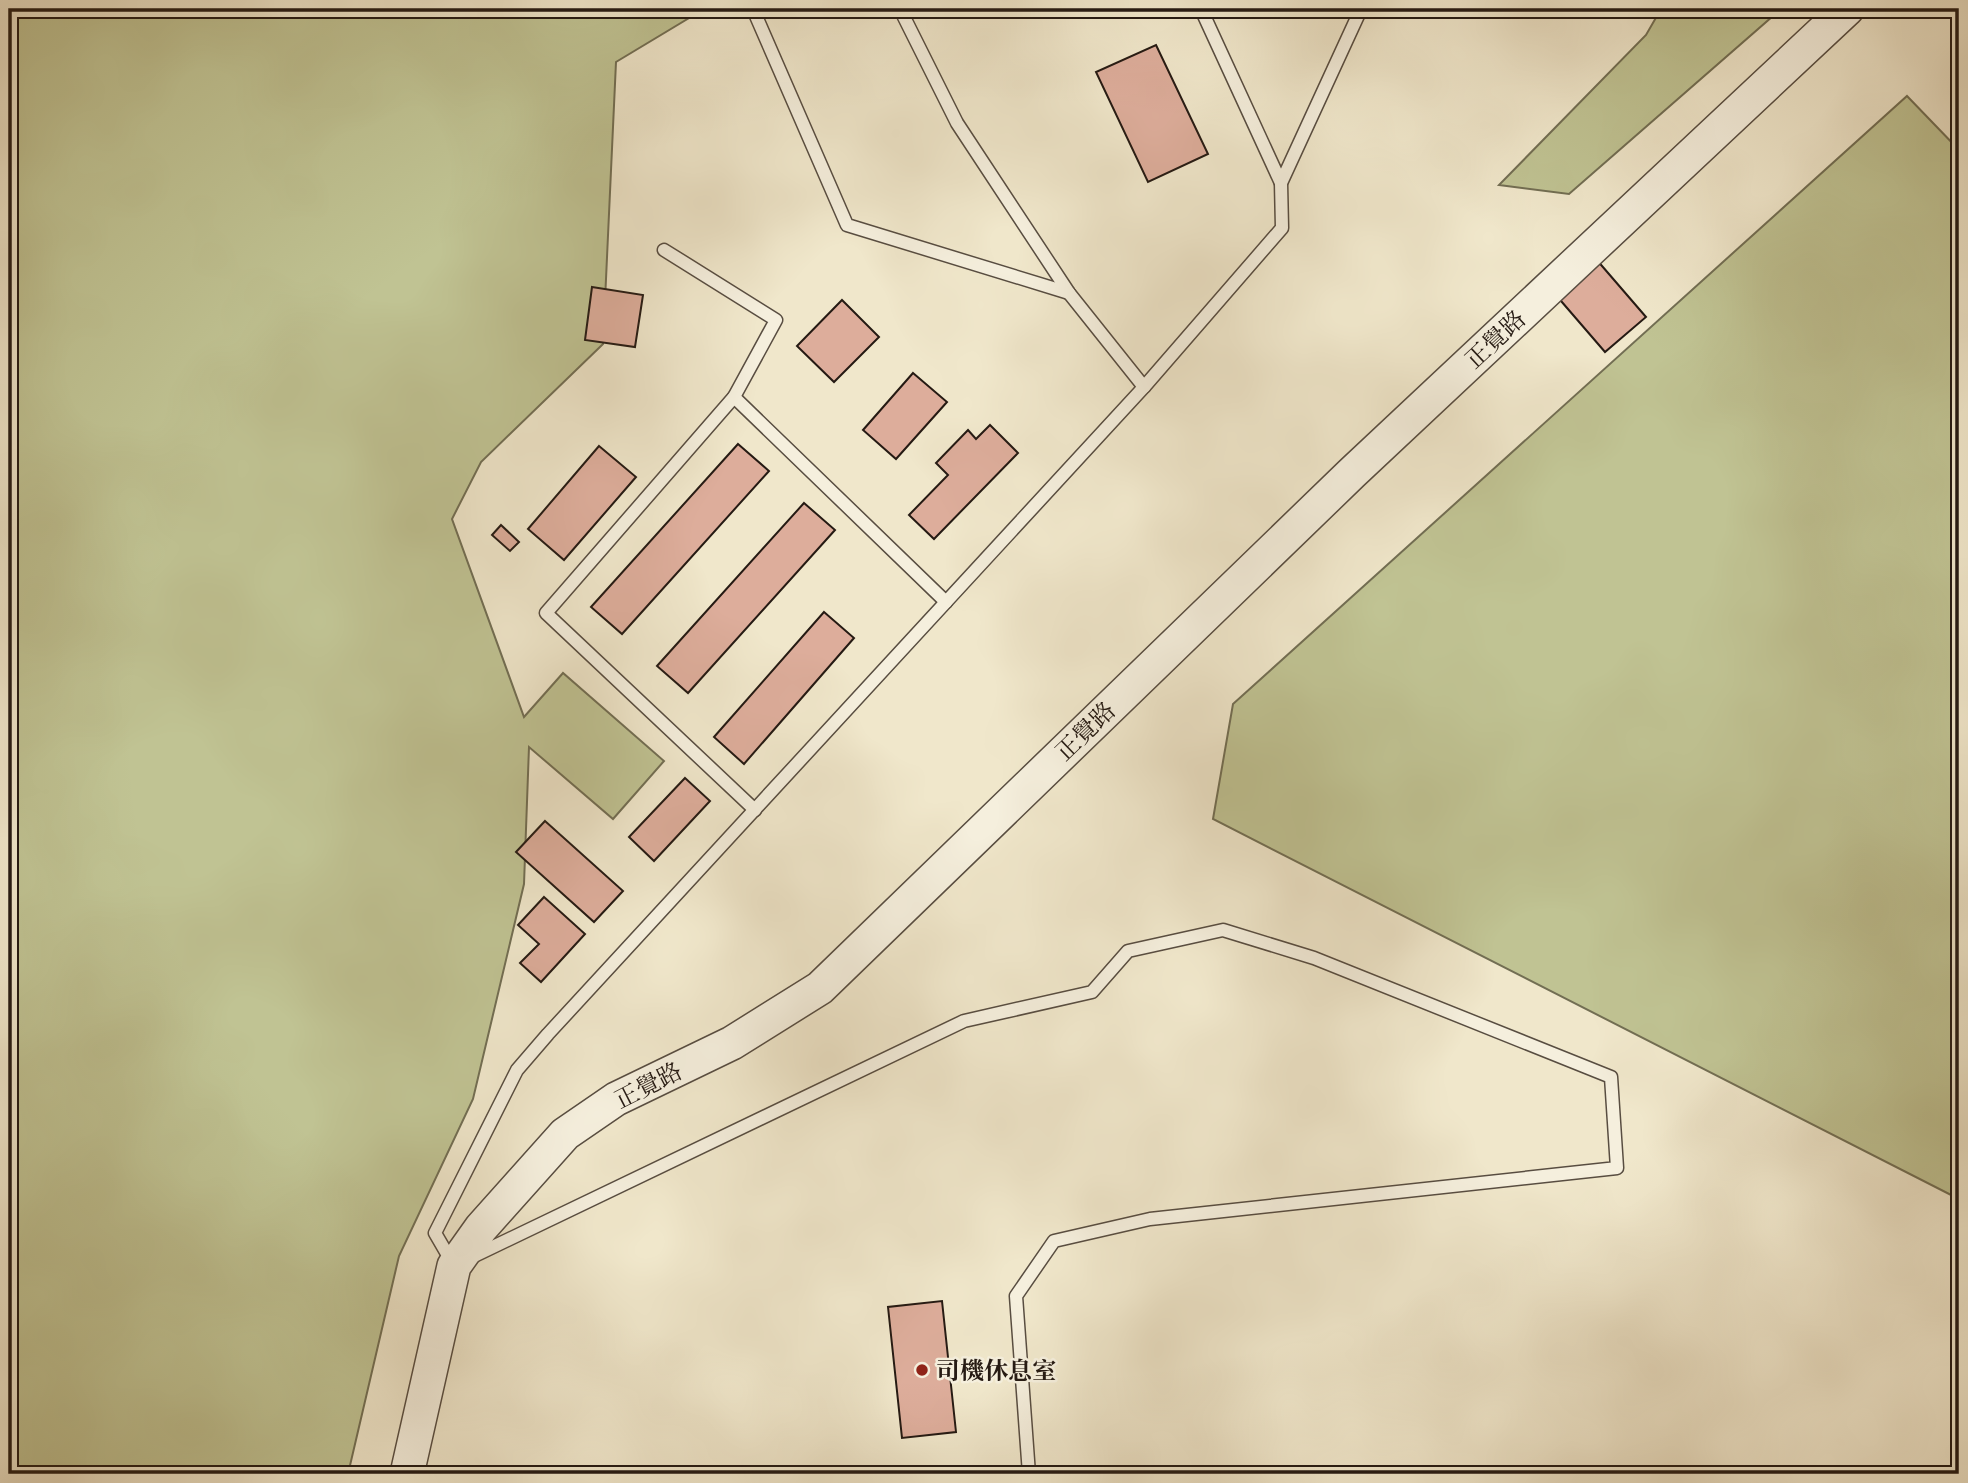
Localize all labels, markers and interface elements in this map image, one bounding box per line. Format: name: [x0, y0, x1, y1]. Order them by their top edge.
street label: 正覺路: [1458, 303, 1532, 375]
street label: 正覺路: [1048, 695, 1122, 767]
street label: 正覺路: [609, 1055, 687, 1115]
place label: 司機休息室: [936, 1355, 1056, 1386]
marker: 司機休息室: [914, 1362, 930, 1378]

